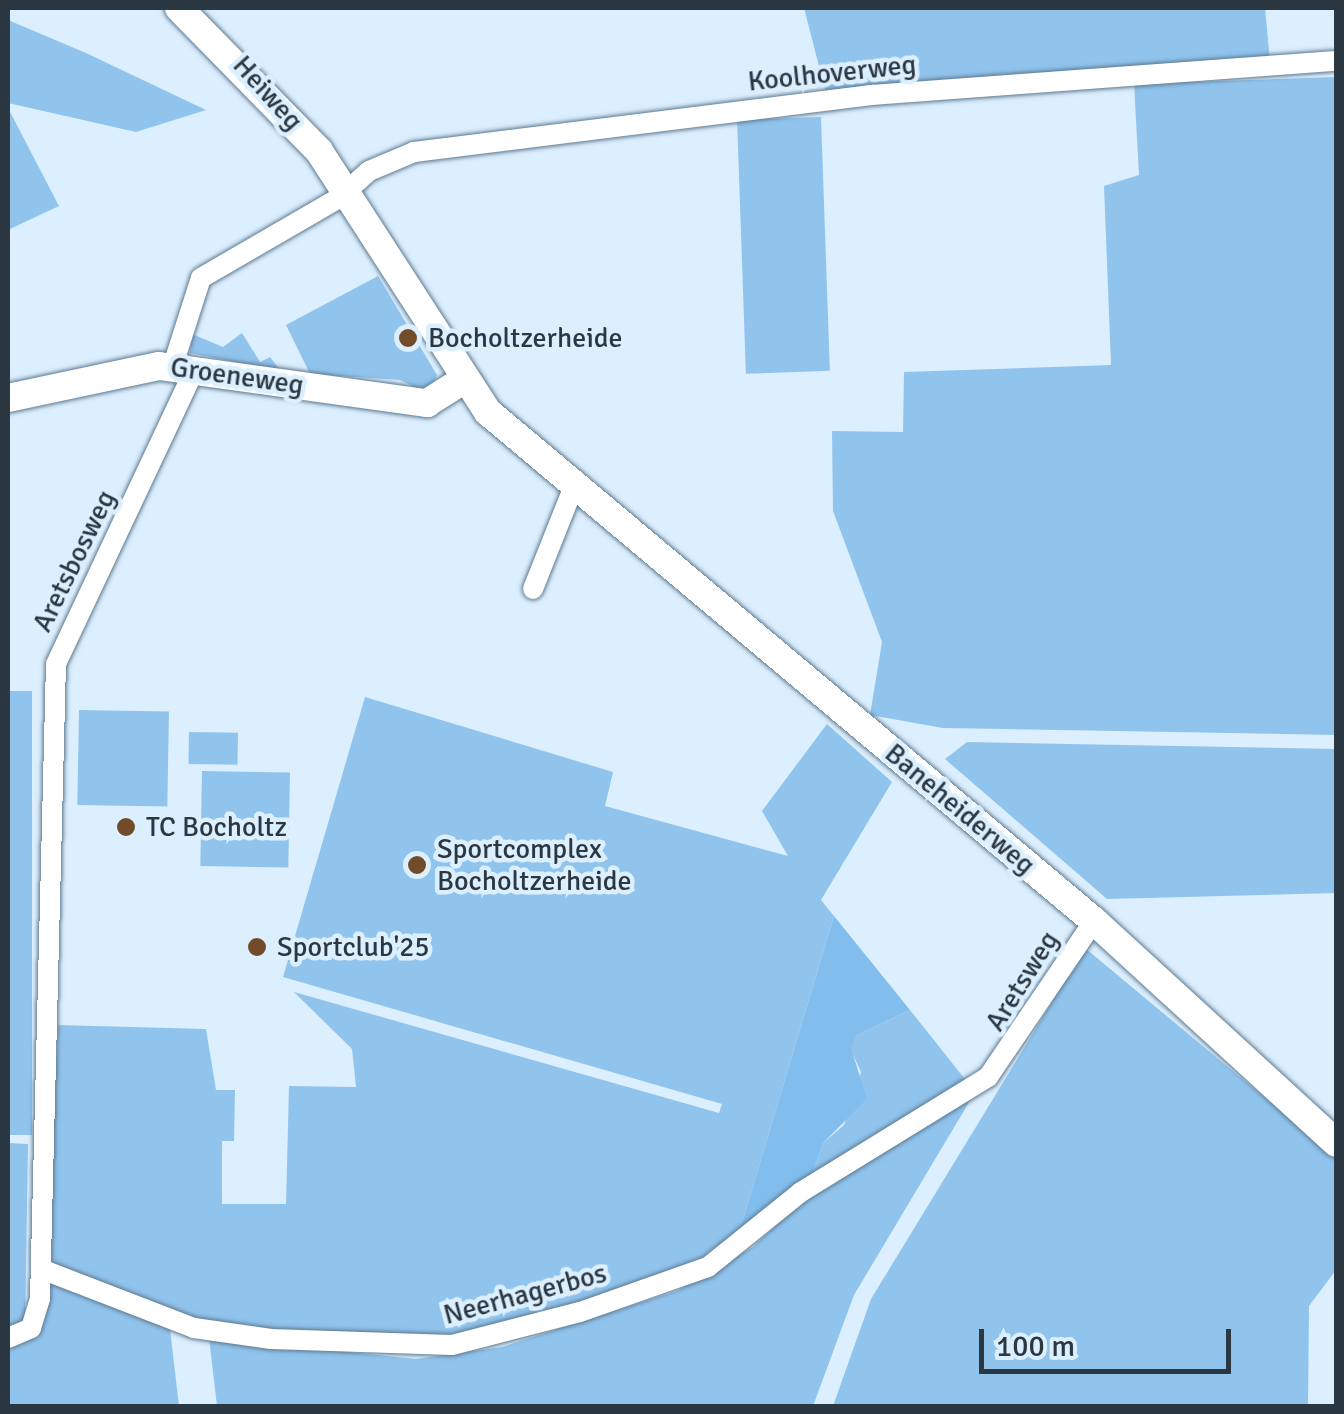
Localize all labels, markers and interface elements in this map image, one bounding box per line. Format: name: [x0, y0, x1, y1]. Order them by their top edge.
street label: Koolhoverweg: [746, 47, 918, 99]
street label: Heiweg: [226, 49, 310, 137]
place label: Bocholtzerheide: [428, 321, 623, 355]
marker: Bocholtzerheide: [397, 327, 419, 349]
street label: Groeneweg: [168, 350, 306, 402]
street label: Aretsbosweg: [25, 485, 123, 637]
street label: Baneheiderweg: [878, 736, 1042, 882]
place label: TC Bocholtz: [146, 810, 287, 844]
marker: TC Bocholtz: [115, 816, 137, 838]
place label: Sportcomplex Bocholtzerheide: [437, 832, 632, 898]
marker: Sportcomplex Bocholtzerheide: [406, 854, 428, 876]
street label: Aretsweg: [978, 925, 1066, 1037]
place label: Sportclub'25: [277, 930, 430, 964]
marker: Sportclub'25: [246, 936, 268, 958]
street label: Neerhagerbos: [440, 1256, 610, 1332]
scale bar: [984, 1309, 1236, 1371]
text: 100 m: [996, 1328, 1075, 1365]

